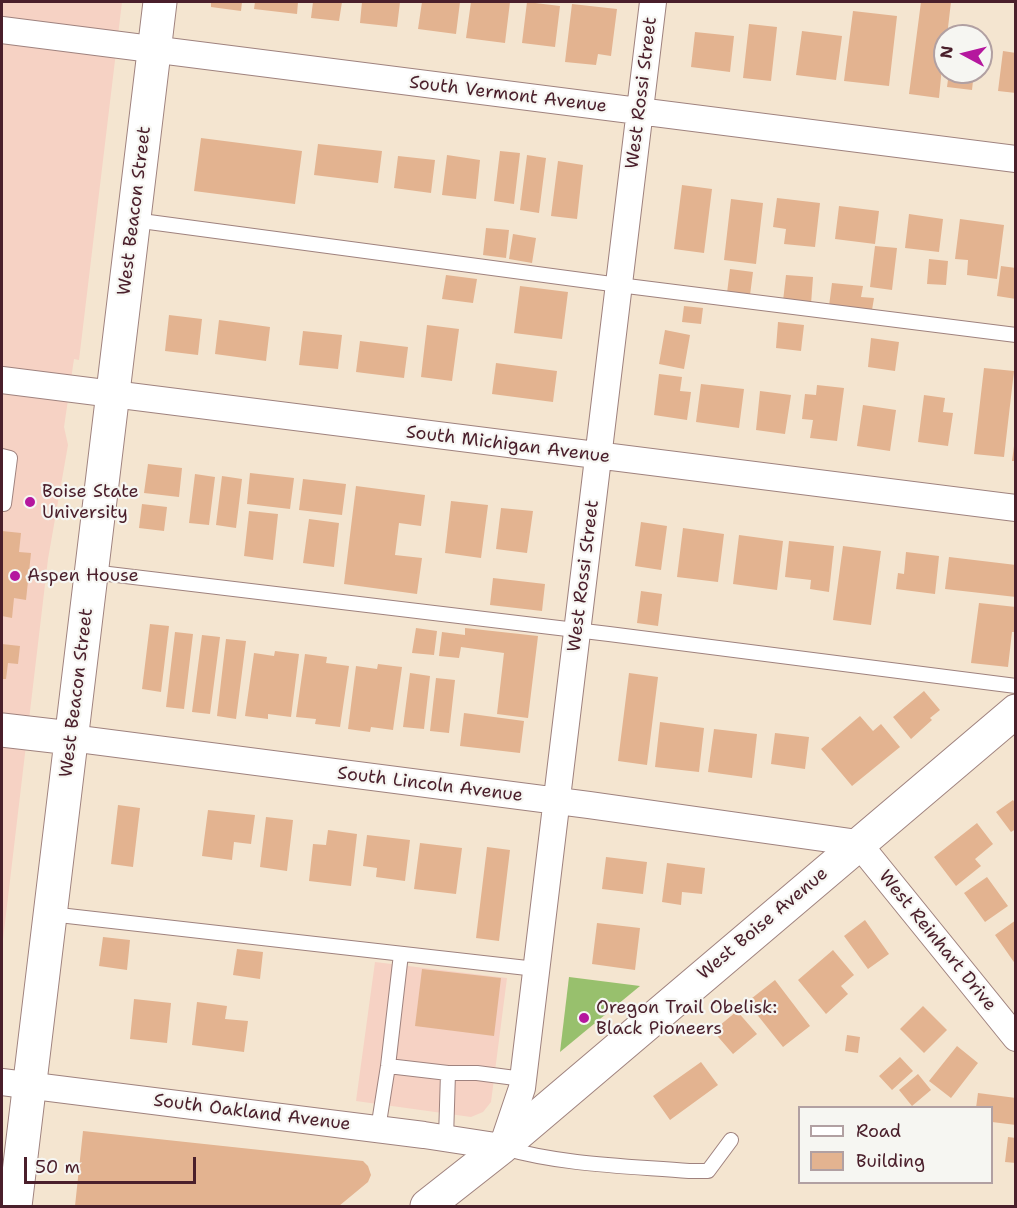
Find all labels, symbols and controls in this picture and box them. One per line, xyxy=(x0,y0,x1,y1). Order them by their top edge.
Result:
street label: West Rossi Street xyxy=(622,16,662,170)
north arrow xyxy=(933,24,993,84)
text: N xyxy=(935,44,958,60)
street label: South Vermont Avenue xyxy=(408,72,608,118)
street label: West Beacon Street xyxy=(114,125,156,297)
street label: South Michigan Avenue xyxy=(405,422,611,468)
place label: Boise State University xyxy=(42,481,139,524)
marker: Boise State University xyxy=(23,495,37,509)
street label: West Rossi Street xyxy=(564,499,604,653)
place label: Aspen House xyxy=(27,565,139,587)
marker: Aspen House xyxy=(8,569,22,583)
street label: West Beacon Street xyxy=(56,607,98,779)
street label: South Lincoln Avenue xyxy=(336,763,524,807)
street label: West Boise Avenue xyxy=(693,863,833,985)
street label: West Reinhart Drive xyxy=(874,866,1000,1016)
place label: Oregon Trail Obelisk: Black Pioneers xyxy=(596,997,777,1040)
marker: Oregon Trail Obelisk: Black Pioneers xyxy=(577,1011,591,1025)
street label: South Oakland Avenue xyxy=(152,1090,352,1136)
legend xyxy=(798,1106,993,1184)
text: Road xyxy=(856,1119,901,1143)
scale bar xyxy=(27,1145,200,1183)
text: Building xyxy=(856,1149,925,1173)
text: 50 m xyxy=(35,1155,80,1179)

